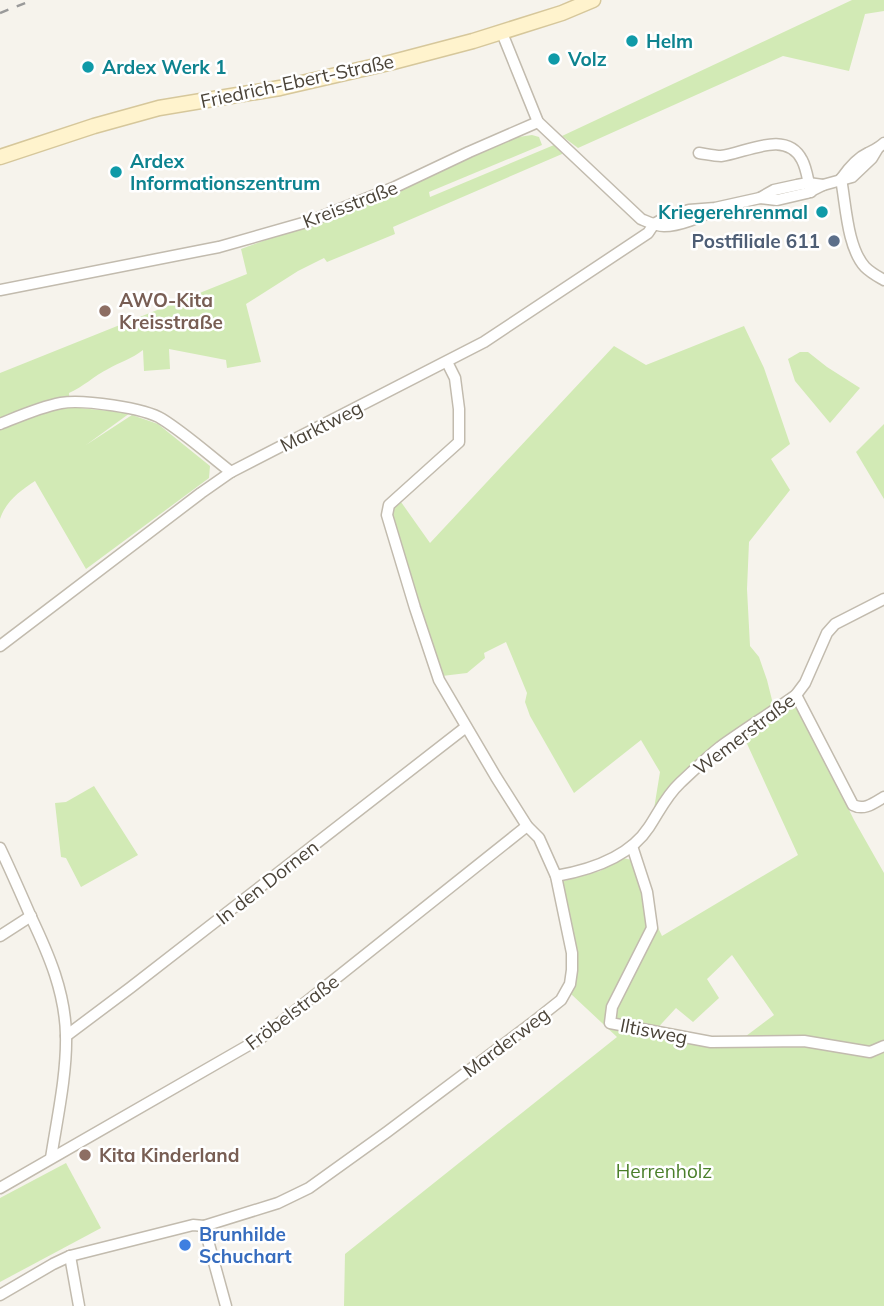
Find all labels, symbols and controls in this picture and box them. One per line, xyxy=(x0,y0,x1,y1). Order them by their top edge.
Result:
place label: Helm xyxy=(646,29,693,53)
marker: Helm xyxy=(624,33,640,49)
place label: Volz xyxy=(567,47,607,71)
street label: Friedrich-Ebert-Straße xyxy=(198,49,396,113)
marker: Volz xyxy=(546,51,562,67)
place label: Ardex Werk 1 xyxy=(102,55,226,79)
marker: Ardex Werk 1 xyxy=(80,59,96,75)
place label: Ardex Informationszentrum xyxy=(130,149,320,195)
marker: Ardex Informationszentrum xyxy=(108,164,124,180)
street label: Kreisstraße xyxy=(299,175,401,233)
place label: Kriegerehrenmal xyxy=(658,200,808,224)
marker: Kriegerehrenmal xyxy=(814,204,830,220)
place label: Postfiliale 611 xyxy=(692,229,820,253)
marker: Postfiliale 611 xyxy=(826,233,842,249)
place label: AWO-Kita Kreisstraße xyxy=(119,288,223,334)
marker: AWO-Kita Kreisstraße xyxy=(97,303,113,319)
street label: Marktweg xyxy=(276,395,366,457)
street label: Wemerstraße xyxy=(689,688,799,780)
street label: In den Dornen xyxy=(211,835,323,929)
street label: Fröbelstraße xyxy=(240,969,344,1055)
street label: Marderweg xyxy=(458,1002,554,1082)
street label: Iltisweg xyxy=(618,1013,690,1049)
place label: Kita Kinderland xyxy=(99,1143,240,1167)
marker: Kita Kinderland xyxy=(77,1147,93,1163)
park label: Herrenholz xyxy=(616,1159,712,1183)
place label: Brunhilde Schuchart xyxy=(199,1222,292,1268)
marker: Brunhilde Schuchart xyxy=(177,1237,193,1253)

